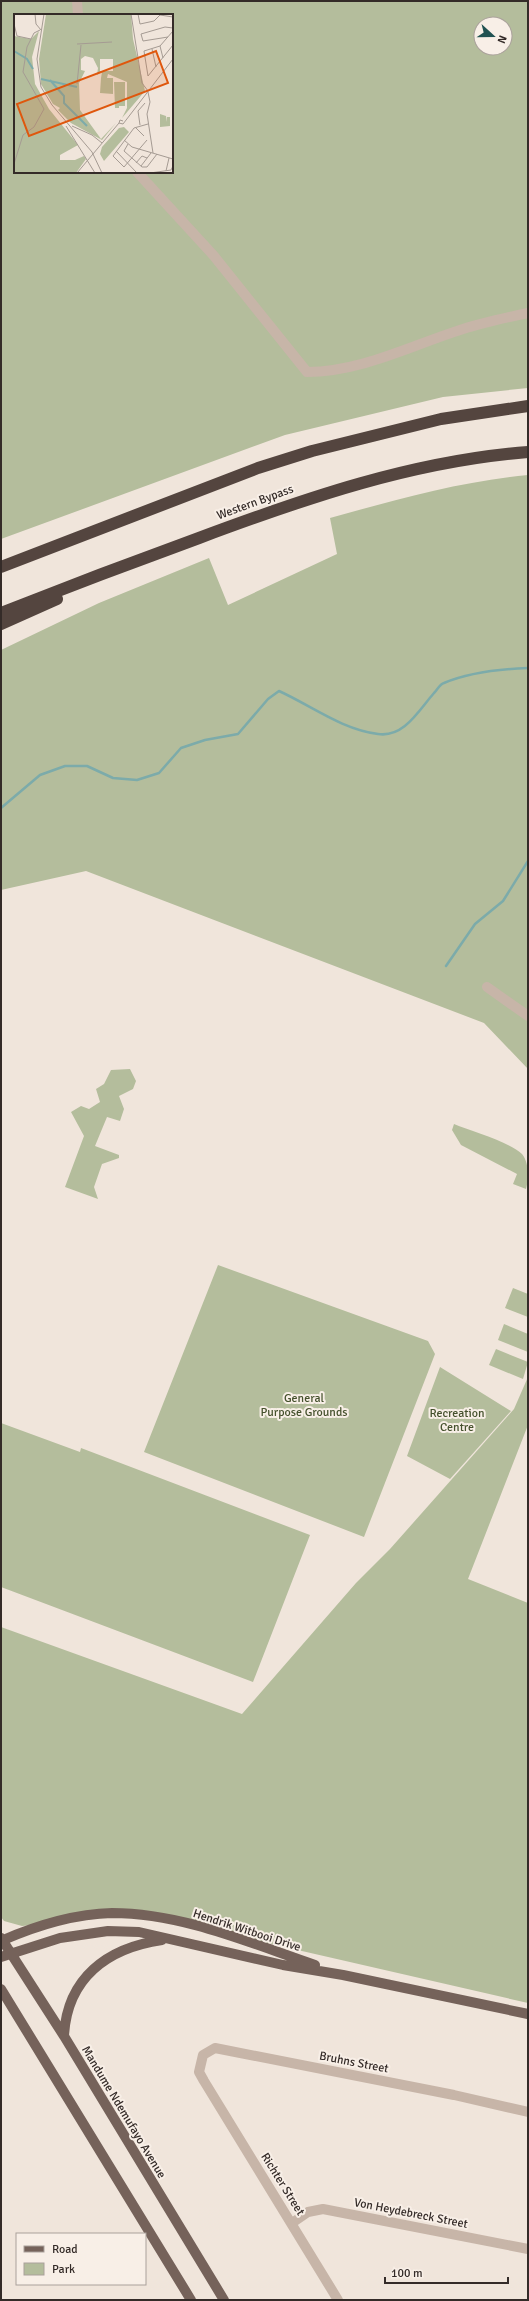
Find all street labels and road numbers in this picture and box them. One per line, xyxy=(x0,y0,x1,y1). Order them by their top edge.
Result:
street label: Western Bypass xyxy=(215,482,295,523)
street label: Hendrik Witbooi Drive xyxy=(191,1906,303,1955)
street label: Mandume Ndemufayo Avenue xyxy=(78,2043,169,2181)
street label: Bruhns Street xyxy=(318,2048,390,2077)
street label: Richter Street xyxy=(257,2150,308,2218)
street label: Von Heydebreck Street xyxy=(353,2195,469,2232)

